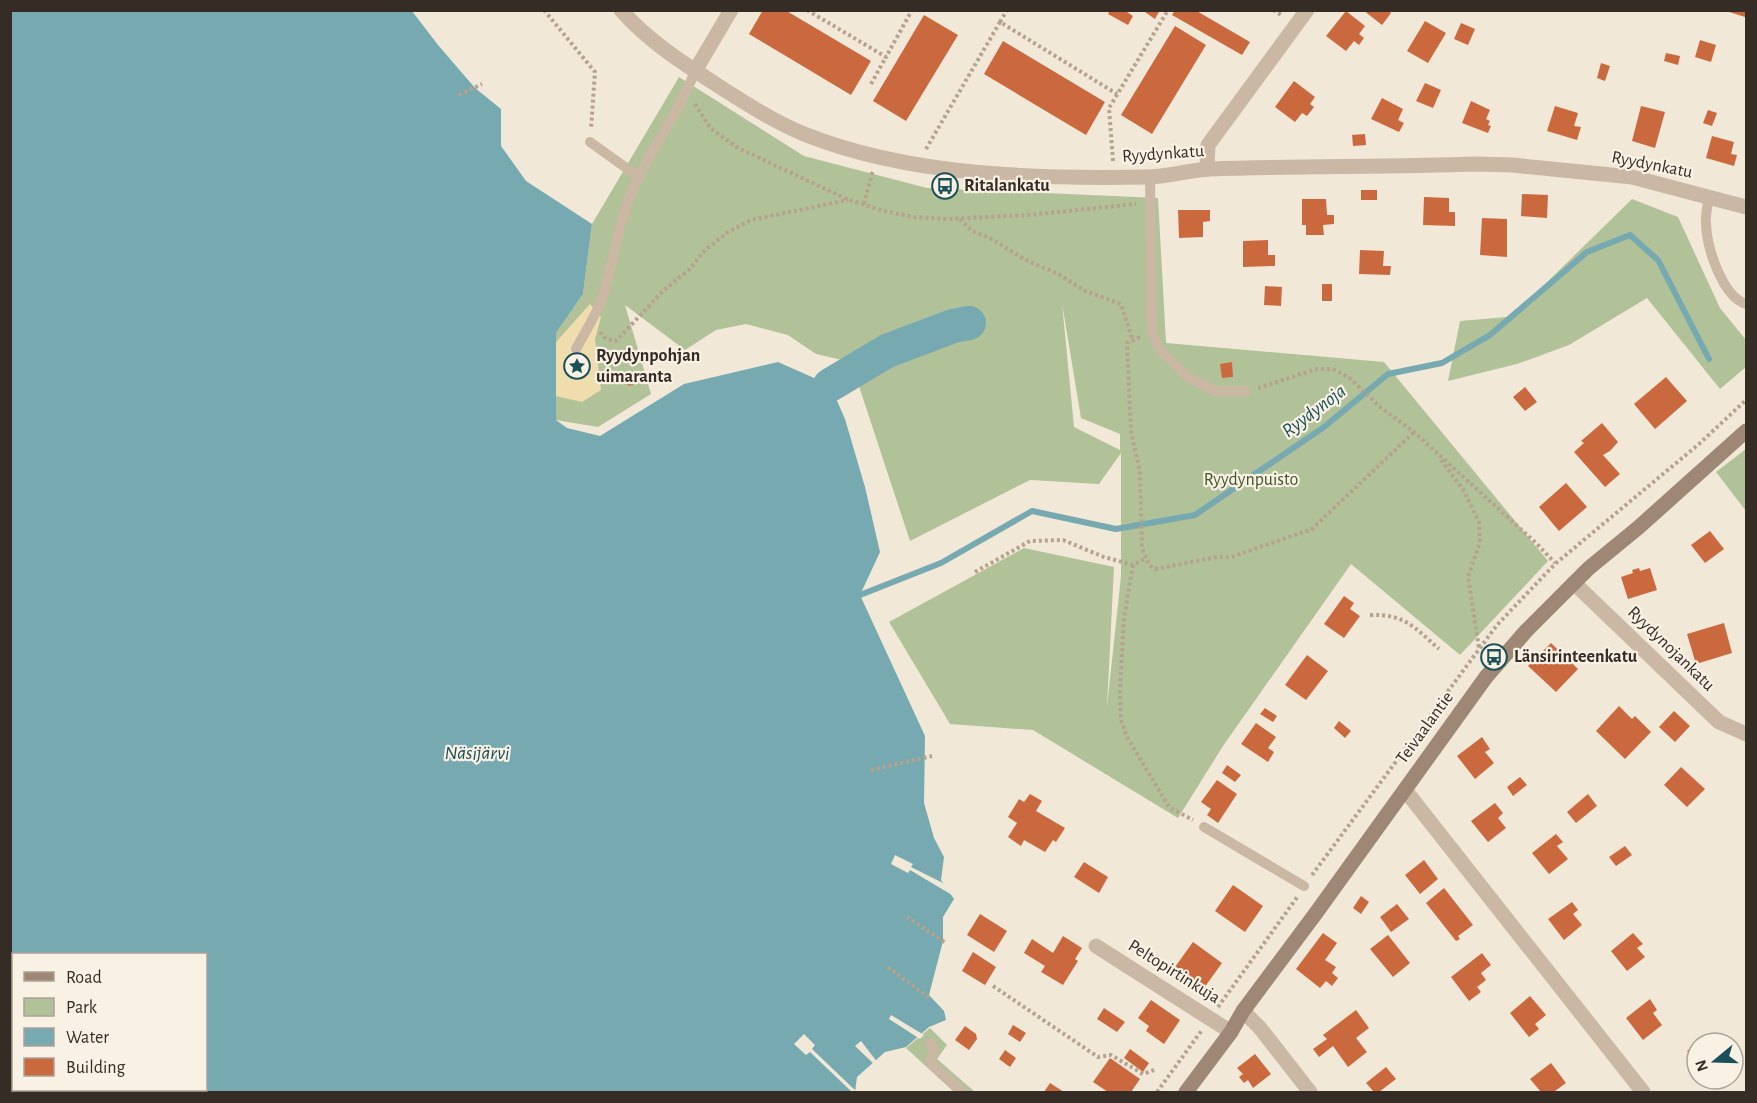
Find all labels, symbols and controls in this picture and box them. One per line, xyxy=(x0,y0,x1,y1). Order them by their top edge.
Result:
street label: Ryydynkatu xyxy=(1121,142,1205,166)
street label: Ryydynkatu xyxy=(1610,148,1694,182)
bus stop icon: Ritalankatu xyxy=(930,171,960,201)
place label: Ritalankatu xyxy=(964,177,1050,195)
place label: Ryydynpohjan uimaranta xyxy=(596,347,700,386)
place icon: Ryydynpohjan uimaranta xyxy=(562,351,592,381)
water label: Ryydynoja xyxy=(1278,381,1350,441)
park label: Ryydynpuisto xyxy=(1204,471,1299,489)
street label: Ryydynojankatu xyxy=(1624,603,1718,695)
bus stop icon: Länsirinteenkatu xyxy=(1479,642,1509,672)
place label: Länsirinteenkatu xyxy=(1514,648,1638,666)
street label: Teivaalantie xyxy=(1393,689,1457,767)
water label: Näsijärvi xyxy=(445,743,509,763)
street label: Peltopirtinkuja xyxy=(1125,937,1223,1007)
legend xyxy=(12,953,207,1091)
text: Road xyxy=(66,969,102,987)
text: Park xyxy=(66,999,98,1017)
text: Water xyxy=(66,1029,109,1047)
north arrow xyxy=(1685,1031,1745,1091)
text: N xyxy=(1692,1058,1711,1073)
text: Building xyxy=(66,1059,126,1077)

